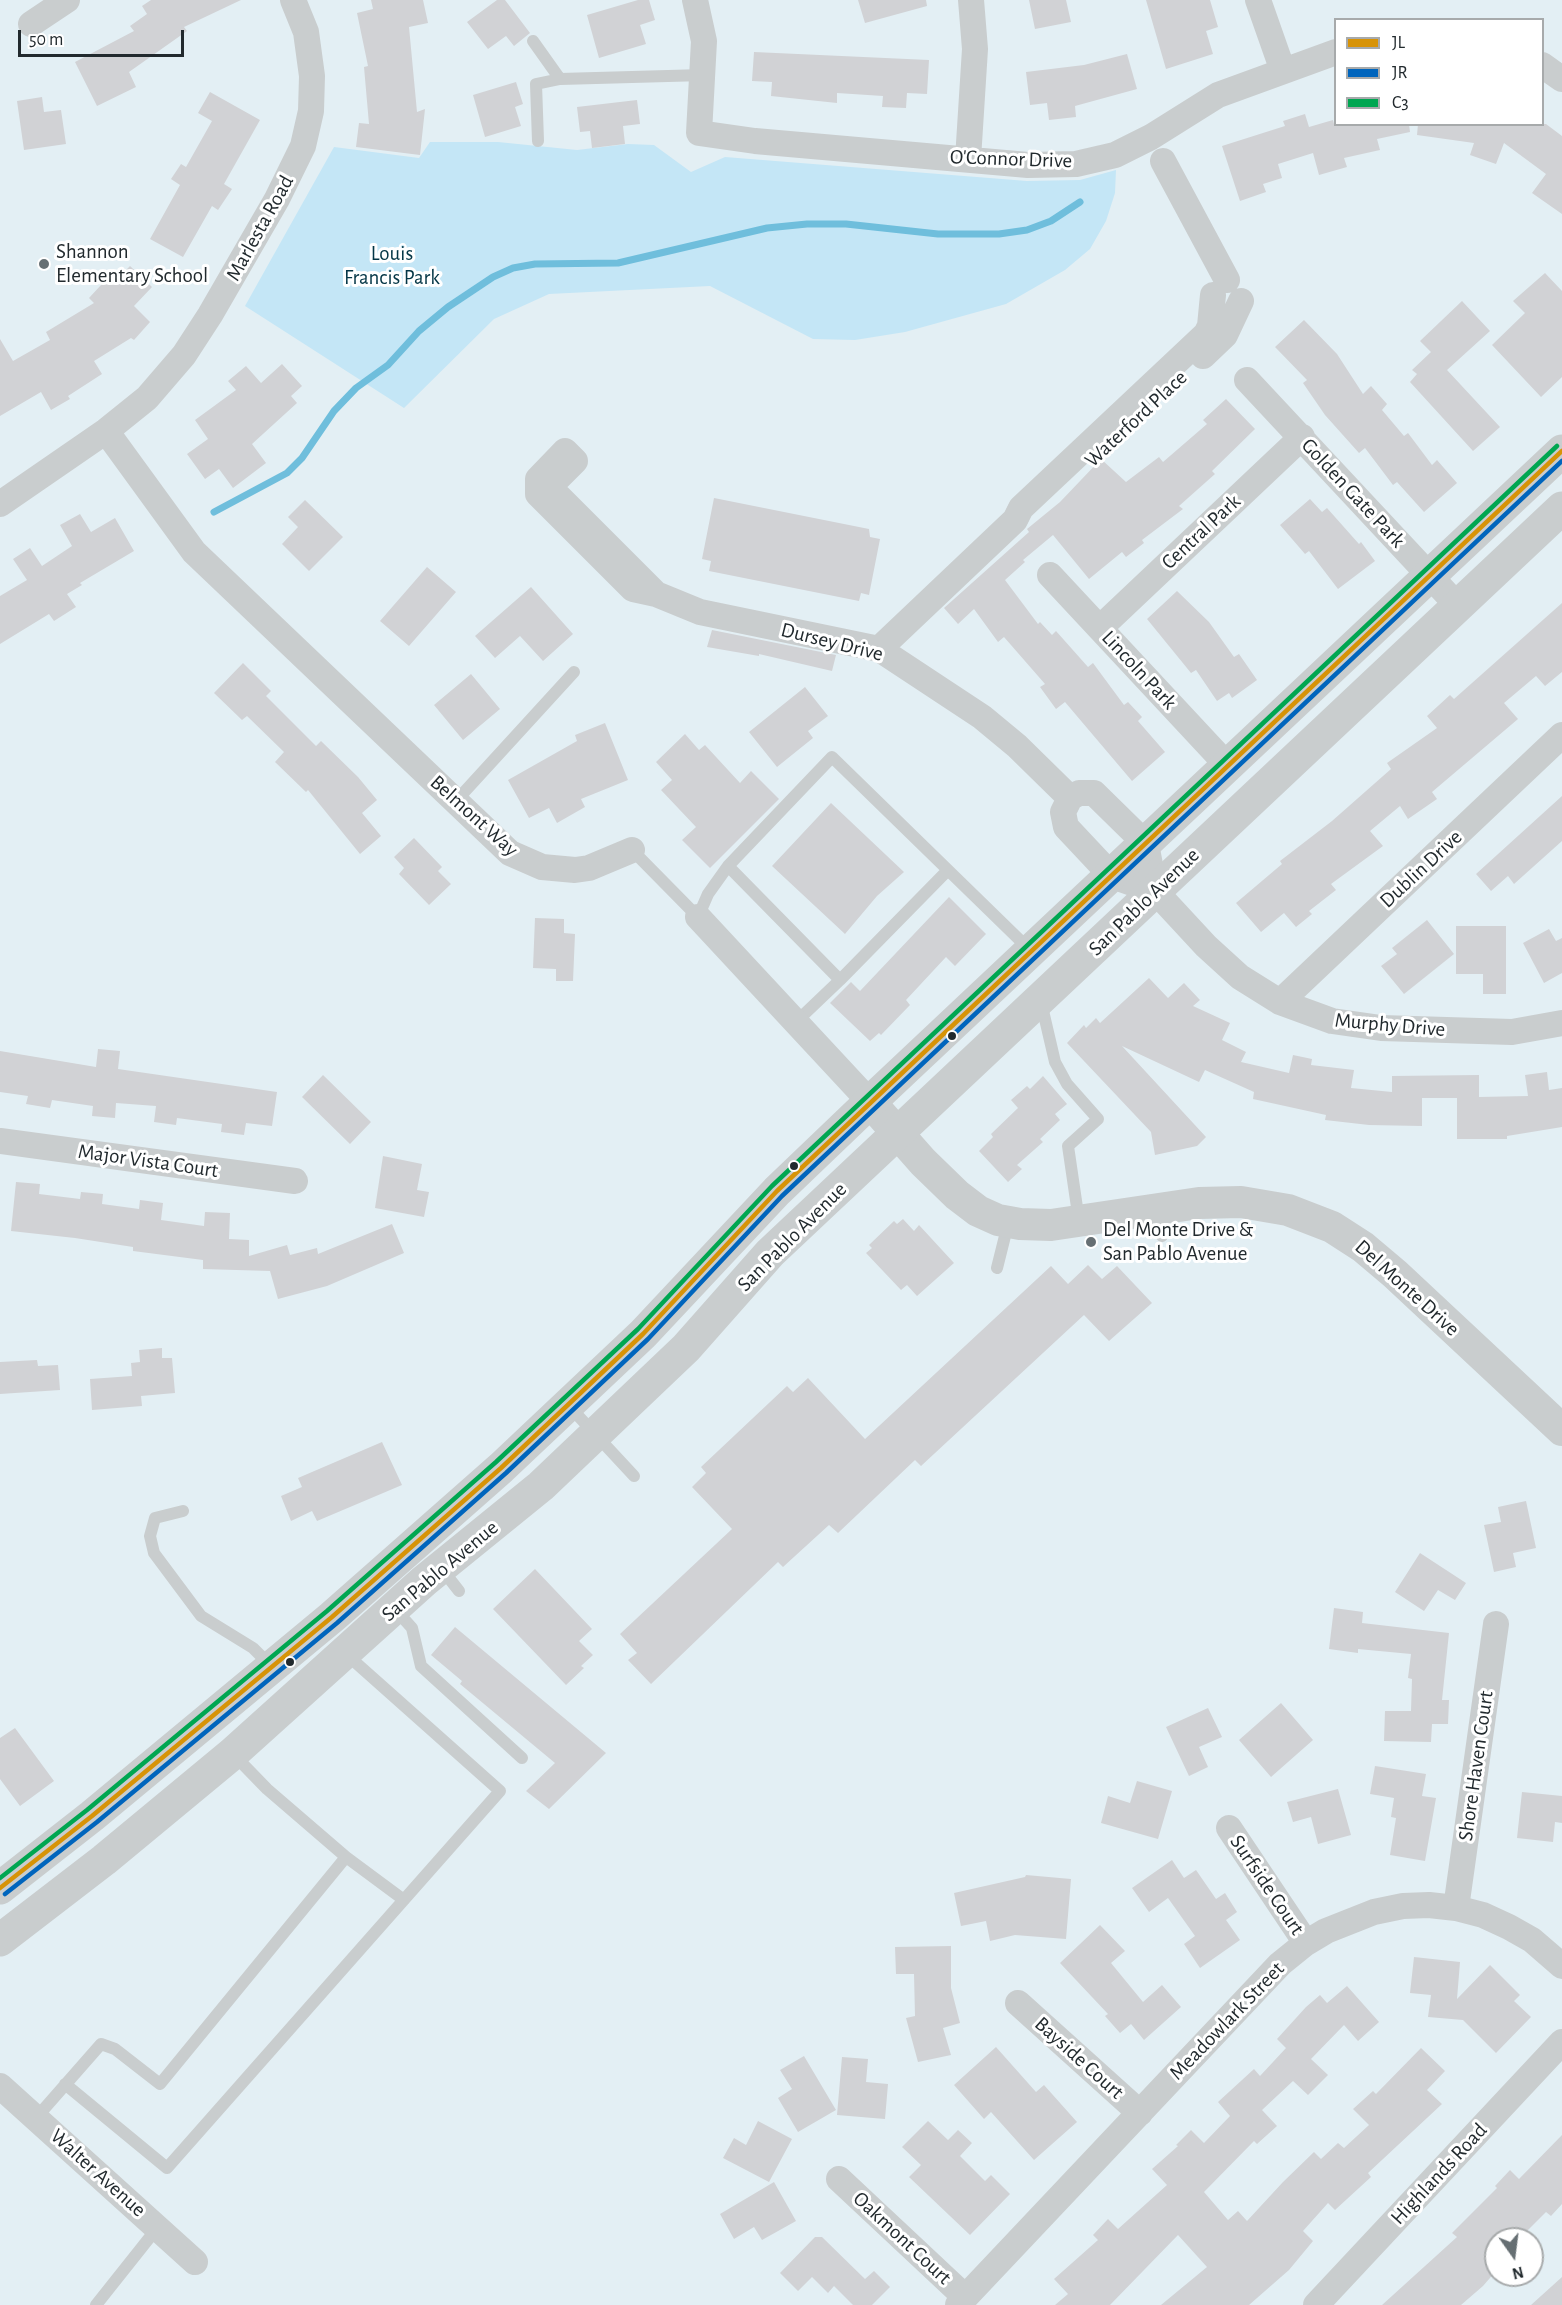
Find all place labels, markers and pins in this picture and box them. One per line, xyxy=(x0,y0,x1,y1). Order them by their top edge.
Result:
place label: Shannon Elementary School xyxy=(56,239,208,289)
marker: Shannon Elementary School xyxy=(37,257,51,271)
unlabelled marker xyxy=(946,1030,958,1042)
unlabelled marker xyxy=(788,1160,800,1172)
place label: Del Monte Drive & San Pablo Avenue xyxy=(1103,1217,1253,1267)
marker: Del Monte Drive & San Pablo Avenue xyxy=(1084,1235,1098,1249)
unlabelled marker xyxy=(284,1656,296,1668)

